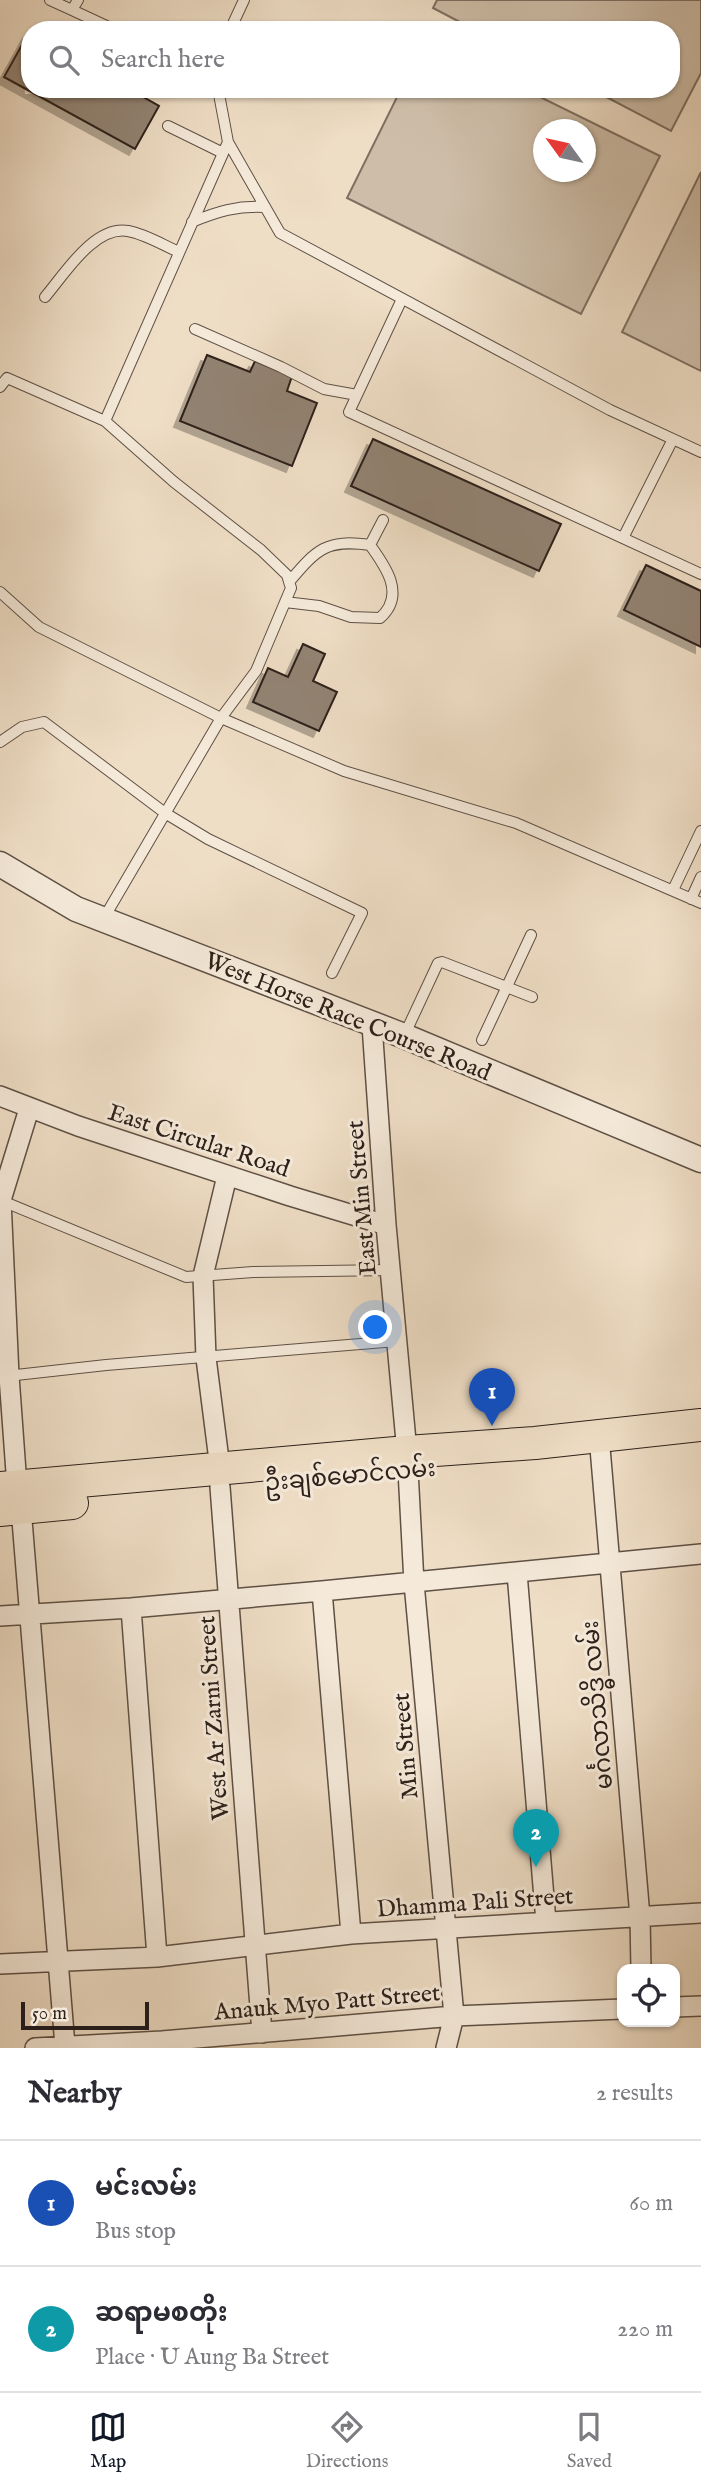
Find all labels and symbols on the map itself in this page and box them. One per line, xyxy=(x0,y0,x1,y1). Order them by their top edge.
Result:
north arrow xyxy=(533,119,596,182)
street label: West Horse Race Course Road xyxy=(200,946,496,1089)
street label: East Circular Road xyxy=(104,1097,293,1185)
street label: East Min Street xyxy=(340,1119,385,1277)
your location xyxy=(358,1310,392,1344)
pin: 1 xyxy=(469,1368,515,1426)
street label: ဦးချစ်မောင်လမ်း xyxy=(263,1452,437,1501)
street label: West Ar Zarni Street xyxy=(192,1615,237,1821)
street label: မင်္ဂလာသိဒ္ဓိ လမ်း xyxy=(574,1619,624,1791)
street label: Min Street xyxy=(386,1691,427,1800)
pin: 2 xyxy=(513,1809,559,1867)
street label: Dhamma Pali Street xyxy=(376,1881,574,1926)
street label: Anauk Myo Patt Street xyxy=(212,1978,441,2029)
scale bar xyxy=(21,1999,149,2031)

